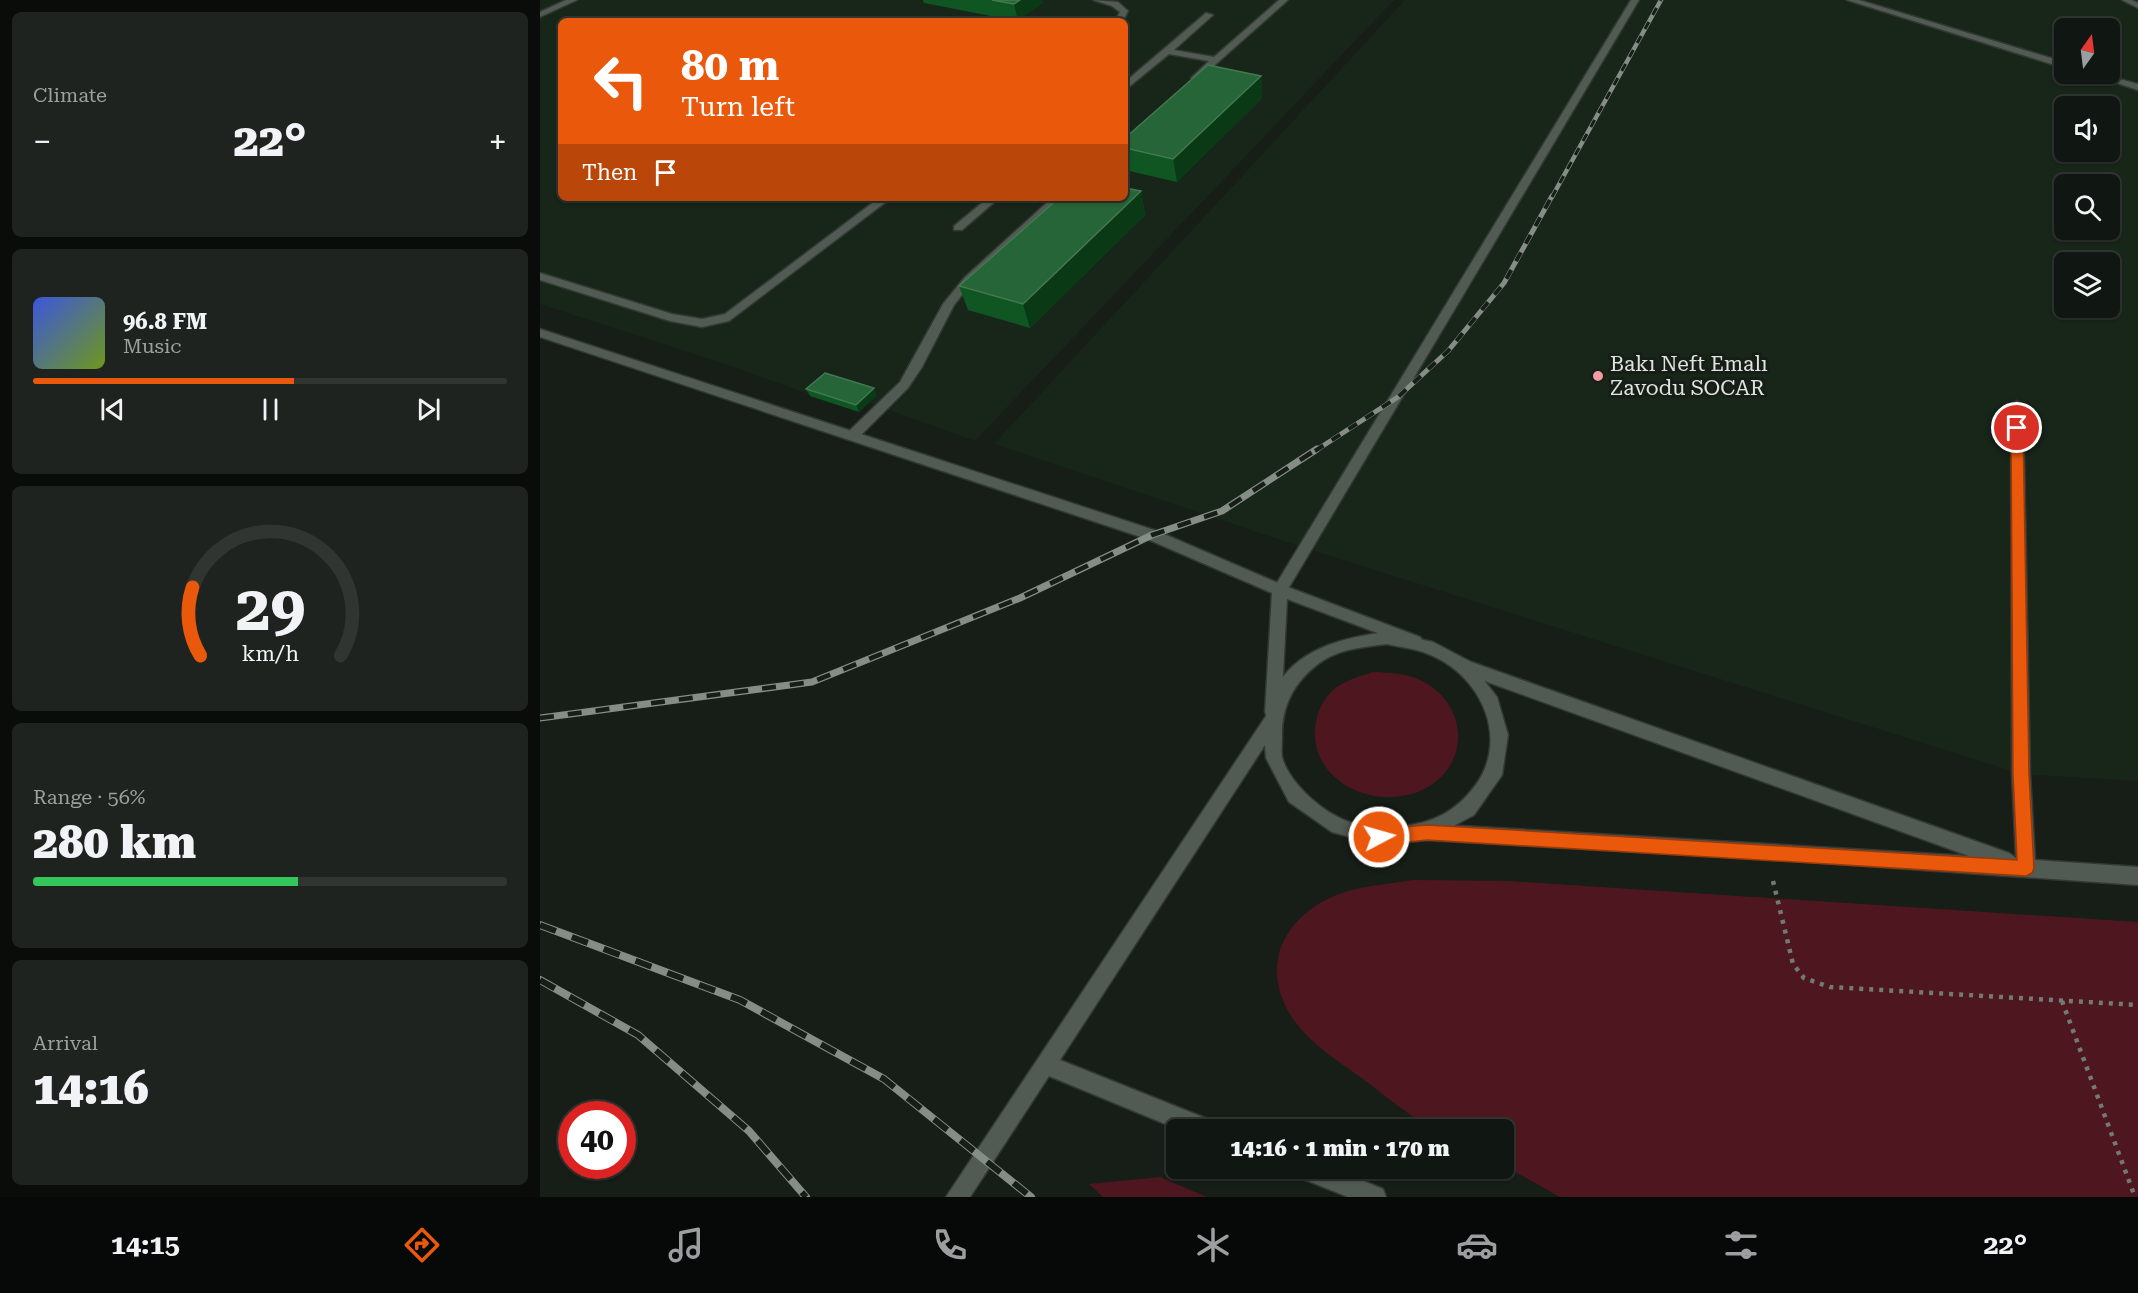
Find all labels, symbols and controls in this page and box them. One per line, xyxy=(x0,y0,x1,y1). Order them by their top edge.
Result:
north arrow xyxy=(2054,18,2120,84)
map controls xyxy=(2054,18,2120,318)
text: 80 m xyxy=(681,41,779,90)
icon: left xyxy=(582,42,660,120)
text: Climate xyxy=(33,83,107,107)
text: Turn left xyxy=(681,91,795,123)
button: sound xyxy=(2054,96,2120,162)
text: 22° xyxy=(234,114,307,167)
text: − xyxy=(33,122,51,161)
text: + xyxy=(489,122,507,161)
icon: arrive xyxy=(649,156,682,189)
text: Then xyxy=(582,160,637,185)
button: search xyxy=(2054,174,2120,240)
button: layers xyxy=(2054,252,2120,318)
text: 96.8 FM xyxy=(123,309,207,334)
text: Music xyxy=(123,334,182,358)
place label: Bakı Neft Emalı Zavodu SOCAR xyxy=(1610,352,1768,400)
marker: Bakı Neft Emalı Zavodu SOCAR xyxy=(1591,369,1605,383)
icon: previous xyxy=(96,393,129,426)
icon: pause xyxy=(254,393,287,426)
icon: next xyxy=(412,393,445,426)
pin xyxy=(1991,402,2042,453)
icon: arrive xyxy=(2000,411,2033,444)
text: 29 xyxy=(235,572,305,645)
text: km/h xyxy=(241,641,299,666)
text: Range · 56% xyxy=(33,785,145,809)
position arrow xyxy=(1347,805,1411,869)
text: 280 km xyxy=(33,816,196,869)
text: Arrival xyxy=(33,1031,98,1055)
text: 14:16 xyxy=(33,1062,149,1115)
speed limit sign: 40 xyxy=(558,1101,636,1179)
text: 14:16 · 1 min · 170 m xyxy=(1230,1136,1450,1161)
icon: directions xyxy=(401,1224,443,1266)
icon: music xyxy=(665,1224,707,1266)
icon: phone xyxy=(929,1224,971,1266)
icon: climate xyxy=(1192,1224,1234,1266)
icon: car xyxy=(1456,1224,1498,1266)
icon: filters xyxy=(1720,1224,1762,1266)
text: 14:15 xyxy=(111,1229,180,1261)
text: 22° xyxy=(1983,1229,2027,1261)

